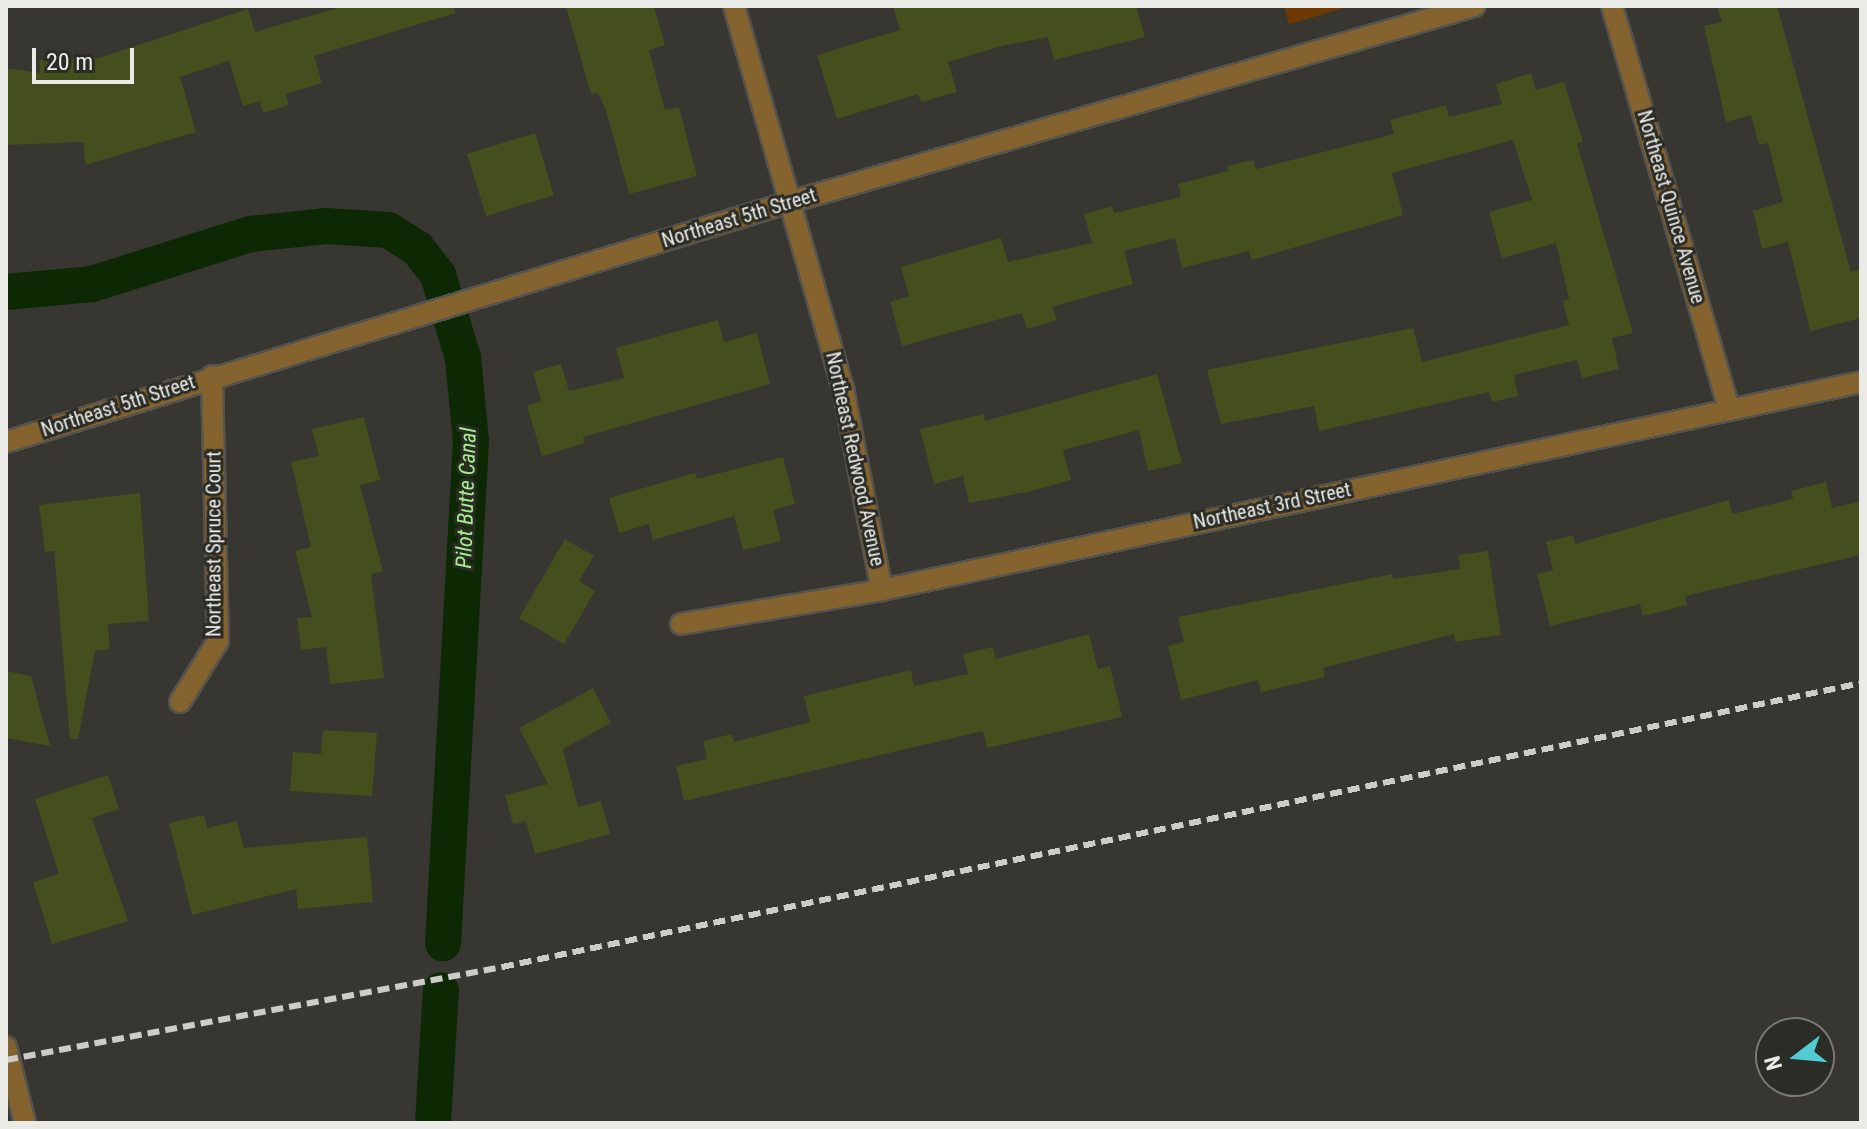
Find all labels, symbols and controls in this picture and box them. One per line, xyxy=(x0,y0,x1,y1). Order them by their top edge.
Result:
scale bar xyxy=(36,32,138,82)
text: 20 m xyxy=(46,48,93,76)
street label: Northeast Quince Avenue xyxy=(1632,108,1710,306)
street label: Northeast 5th Street xyxy=(659,183,819,253)
street label: Northeast Redwood Avenue xyxy=(821,350,889,568)
street label: Northeast 5th Street xyxy=(38,370,198,442)
water label: Pilot Butte Canal xyxy=(450,427,482,569)
street label: Northeast Spruce Court xyxy=(202,451,226,637)
street label: Northeast 3rd Street xyxy=(1191,478,1353,534)
north arrow xyxy=(1755,1017,1835,1097)
text: N xyxy=(1759,1053,1787,1073)

